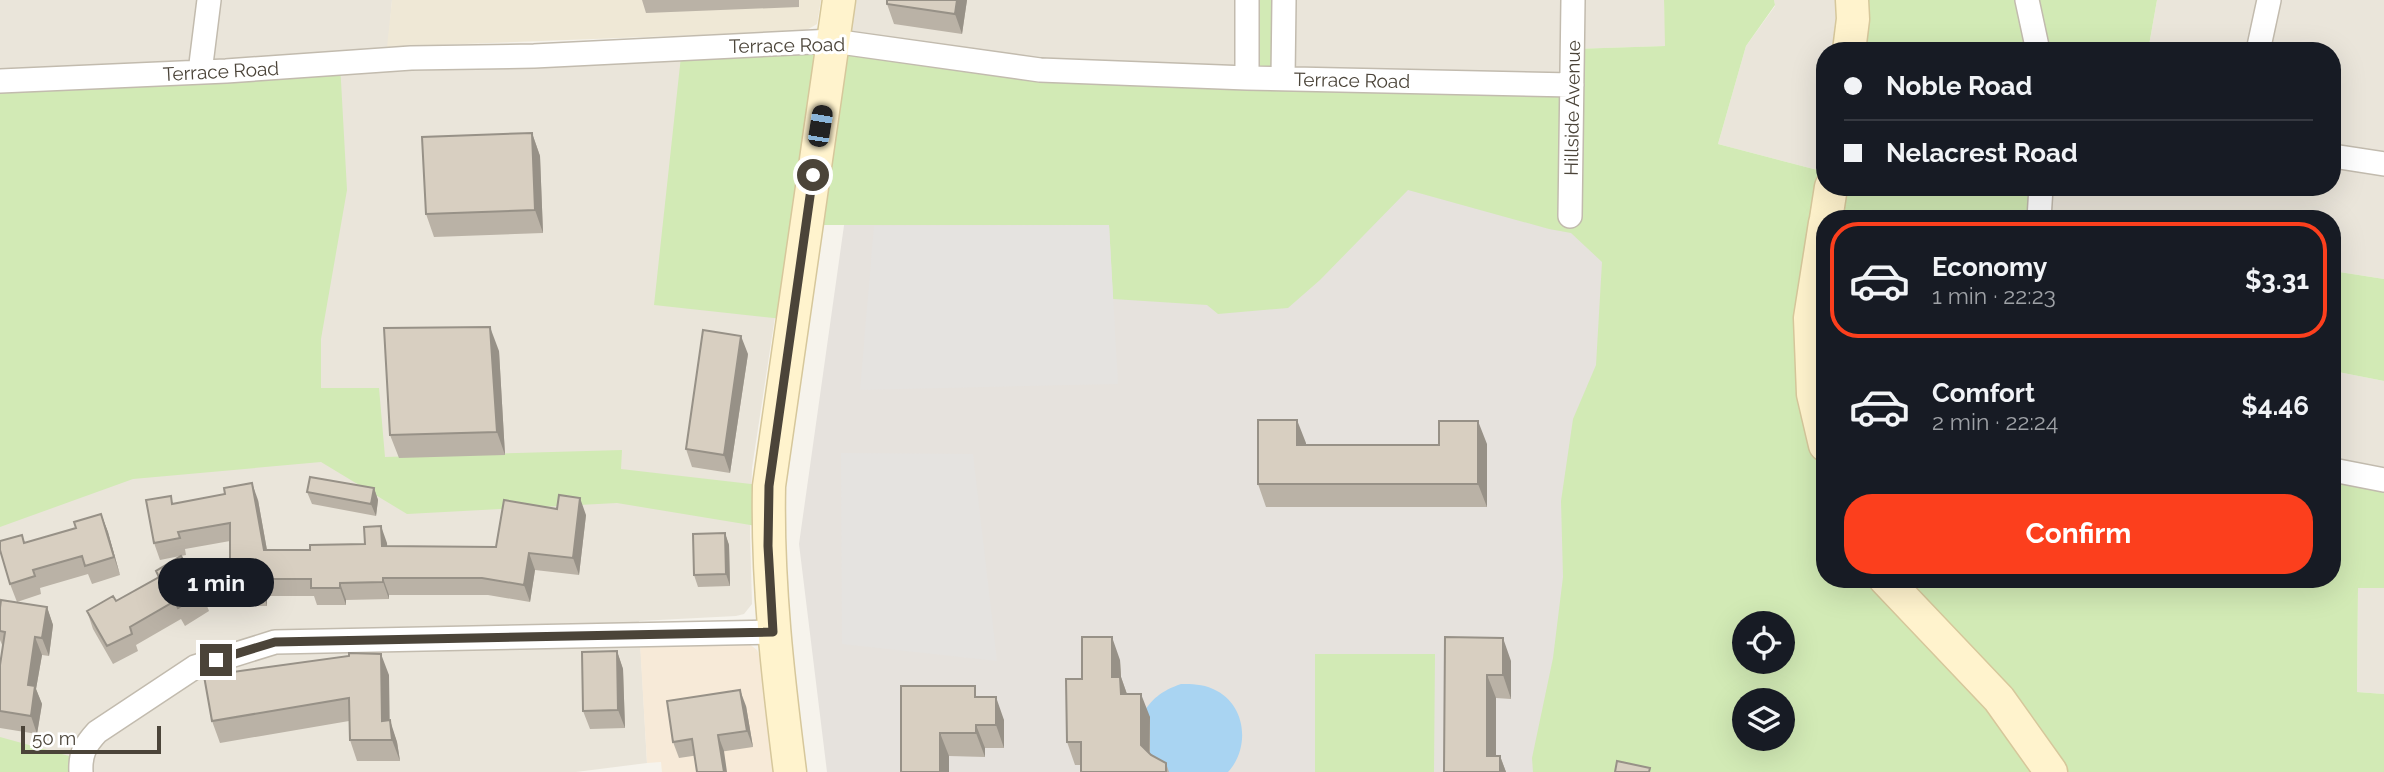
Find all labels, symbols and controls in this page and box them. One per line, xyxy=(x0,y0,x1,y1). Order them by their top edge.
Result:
street label: Terrace Road xyxy=(729,33,845,57)
street label: Hillside Avenue xyxy=(1560,40,1584,176)
street label: Terrace Road xyxy=(162,57,280,85)
street label: Terrace Road xyxy=(1294,68,1410,92)
text: Noble Road xyxy=(1886,71,2032,101)
car xyxy=(807,104,834,148)
text: Nelacrest Road xyxy=(1886,138,2078,168)
route start xyxy=(797,159,829,191)
icon: car xyxy=(1848,249,1911,312)
text: Economy xyxy=(1932,252,2047,282)
text: $3.31 xyxy=(2245,265,2309,295)
text: 1 min · 22:23 xyxy=(1932,282,2056,309)
icon: car xyxy=(1848,375,1911,438)
text: Comfort xyxy=(1932,378,2035,408)
text: $4.46 xyxy=(2241,391,2309,421)
text: 2 min · 22:24 xyxy=(1932,408,2058,435)
button: Confirm xyxy=(1844,494,2313,574)
callout: 1 min xyxy=(158,558,274,608)
text: 1 min xyxy=(187,569,245,596)
map controls xyxy=(1732,611,1795,751)
button: locate xyxy=(1732,611,1795,674)
route end xyxy=(200,644,232,676)
button: layers xyxy=(1732,688,1795,751)
scale bar xyxy=(21,723,161,755)
text: 50 m xyxy=(32,727,76,749)

